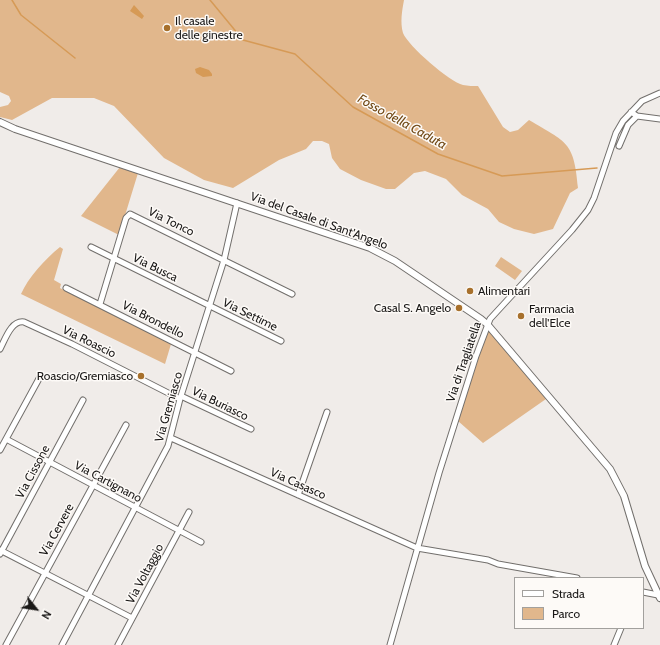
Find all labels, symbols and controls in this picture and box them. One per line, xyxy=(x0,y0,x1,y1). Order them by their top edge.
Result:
place label: Il casale delle ginestre xyxy=(175,14,243,42)
marker: Il casale delle ginestre xyxy=(162,23,172,33)
water label: Fosso della Caduta xyxy=(355,91,449,153)
street label: Via del Casale di Sant'Angelo xyxy=(248,189,390,253)
street label: Via Tonco xyxy=(146,205,196,239)
street label: Via Busca xyxy=(130,251,180,285)
place label: Alimentari xyxy=(478,284,530,298)
marker: Alimentari xyxy=(465,286,475,296)
street label: Via Settime xyxy=(220,296,280,334)
street label: Via Brondello xyxy=(119,298,187,342)
place label: Casal S. Angelo xyxy=(374,301,451,315)
place label: Farmacia dell'Elce xyxy=(529,302,574,330)
marker: Casal S. Angelo xyxy=(454,303,464,313)
marker: Farmacia dell'Elce xyxy=(516,311,526,321)
street label: Via di Tragliatella xyxy=(443,320,485,404)
street label: Via Roascio xyxy=(60,323,118,361)
place label: Roascio/Gremiasco xyxy=(37,369,133,383)
street label: Via Gremiasco xyxy=(152,370,186,444)
marker: Roascio/Gremiasco xyxy=(136,371,146,381)
street label: Via Buriasco xyxy=(189,384,251,424)
street label: Via Cissone xyxy=(13,443,53,501)
street label: Via Cartignano xyxy=(72,458,144,506)
street label: Via Casasco xyxy=(268,465,328,503)
street label: Via Cervere xyxy=(37,501,77,559)
street label: Via Voltaggio xyxy=(123,542,167,606)
legend xyxy=(514,577,644,629)
text: Strada xyxy=(552,586,585,601)
north arrow xyxy=(16,589,56,629)
text: Parco xyxy=(552,606,580,621)
text: N xyxy=(38,608,54,622)

